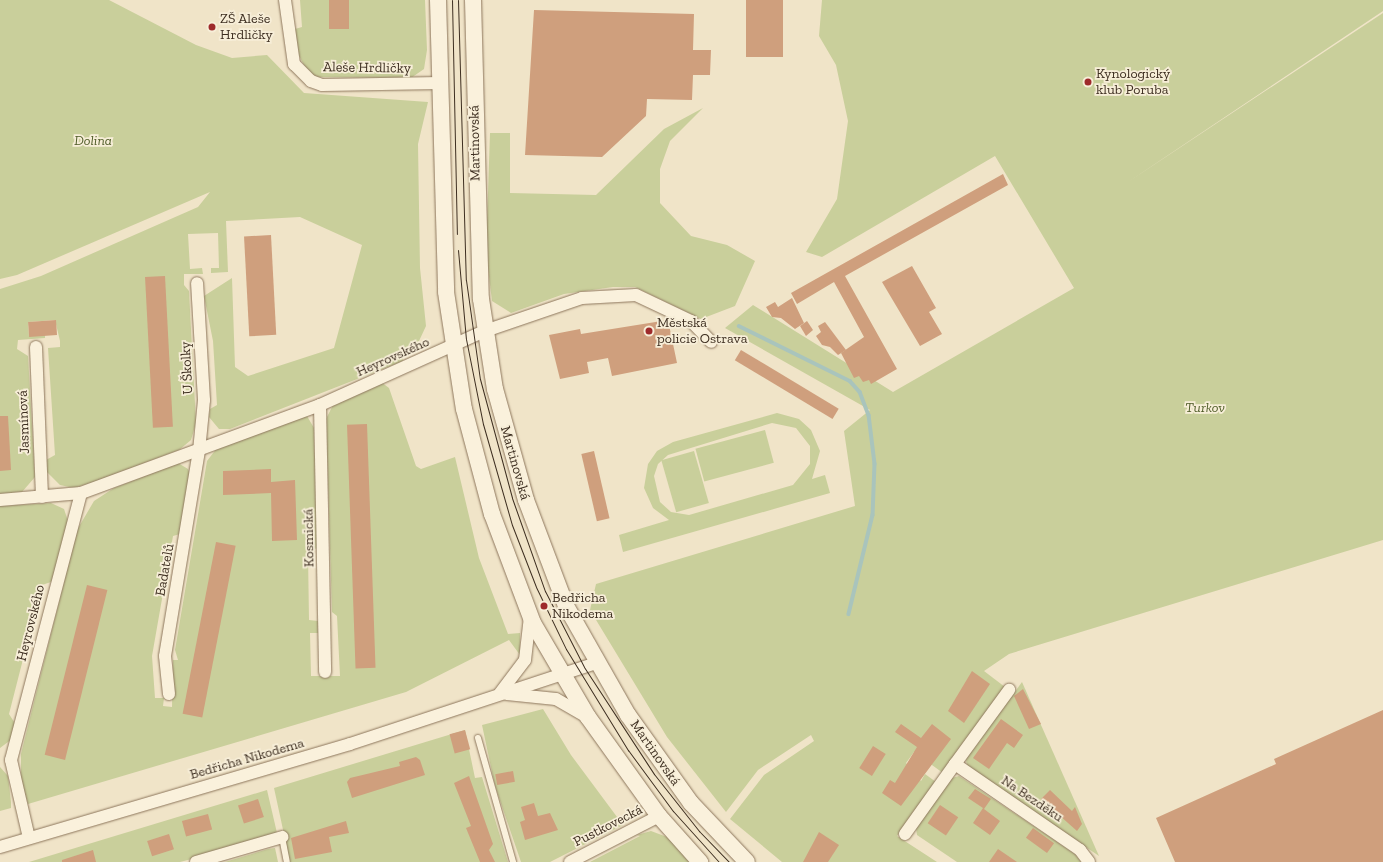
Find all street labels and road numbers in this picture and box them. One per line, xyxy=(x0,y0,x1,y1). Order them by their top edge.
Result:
street label: Aleše Hrdličky xyxy=(323,59,411,77)
street label: Martinovská xyxy=(466,105,484,181)
street label: Heyrovského xyxy=(354,333,432,381)
street label: U Školky xyxy=(177,341,197,395)
street label: Jasmínová xyxy=(14,390,34,454)
street label: Martinovská xyxy=(496,424,534,502)
street label: Kosmická xyxy=(300,509,318,567)
street label: Badatelů xyxy=(152,542,178,598)
street label: Heyrovského xyxy=(13,583,49,663)
street label: Martinovská xyxy=(626,717,684,789)
street label: Bedřicha Nikodema xyxy=(188,735,306,783)
street label: Na Bezděku xyxy=(998,772,1066,826)
street label: Pustkovecká xyxy=(571,801,645,851)

